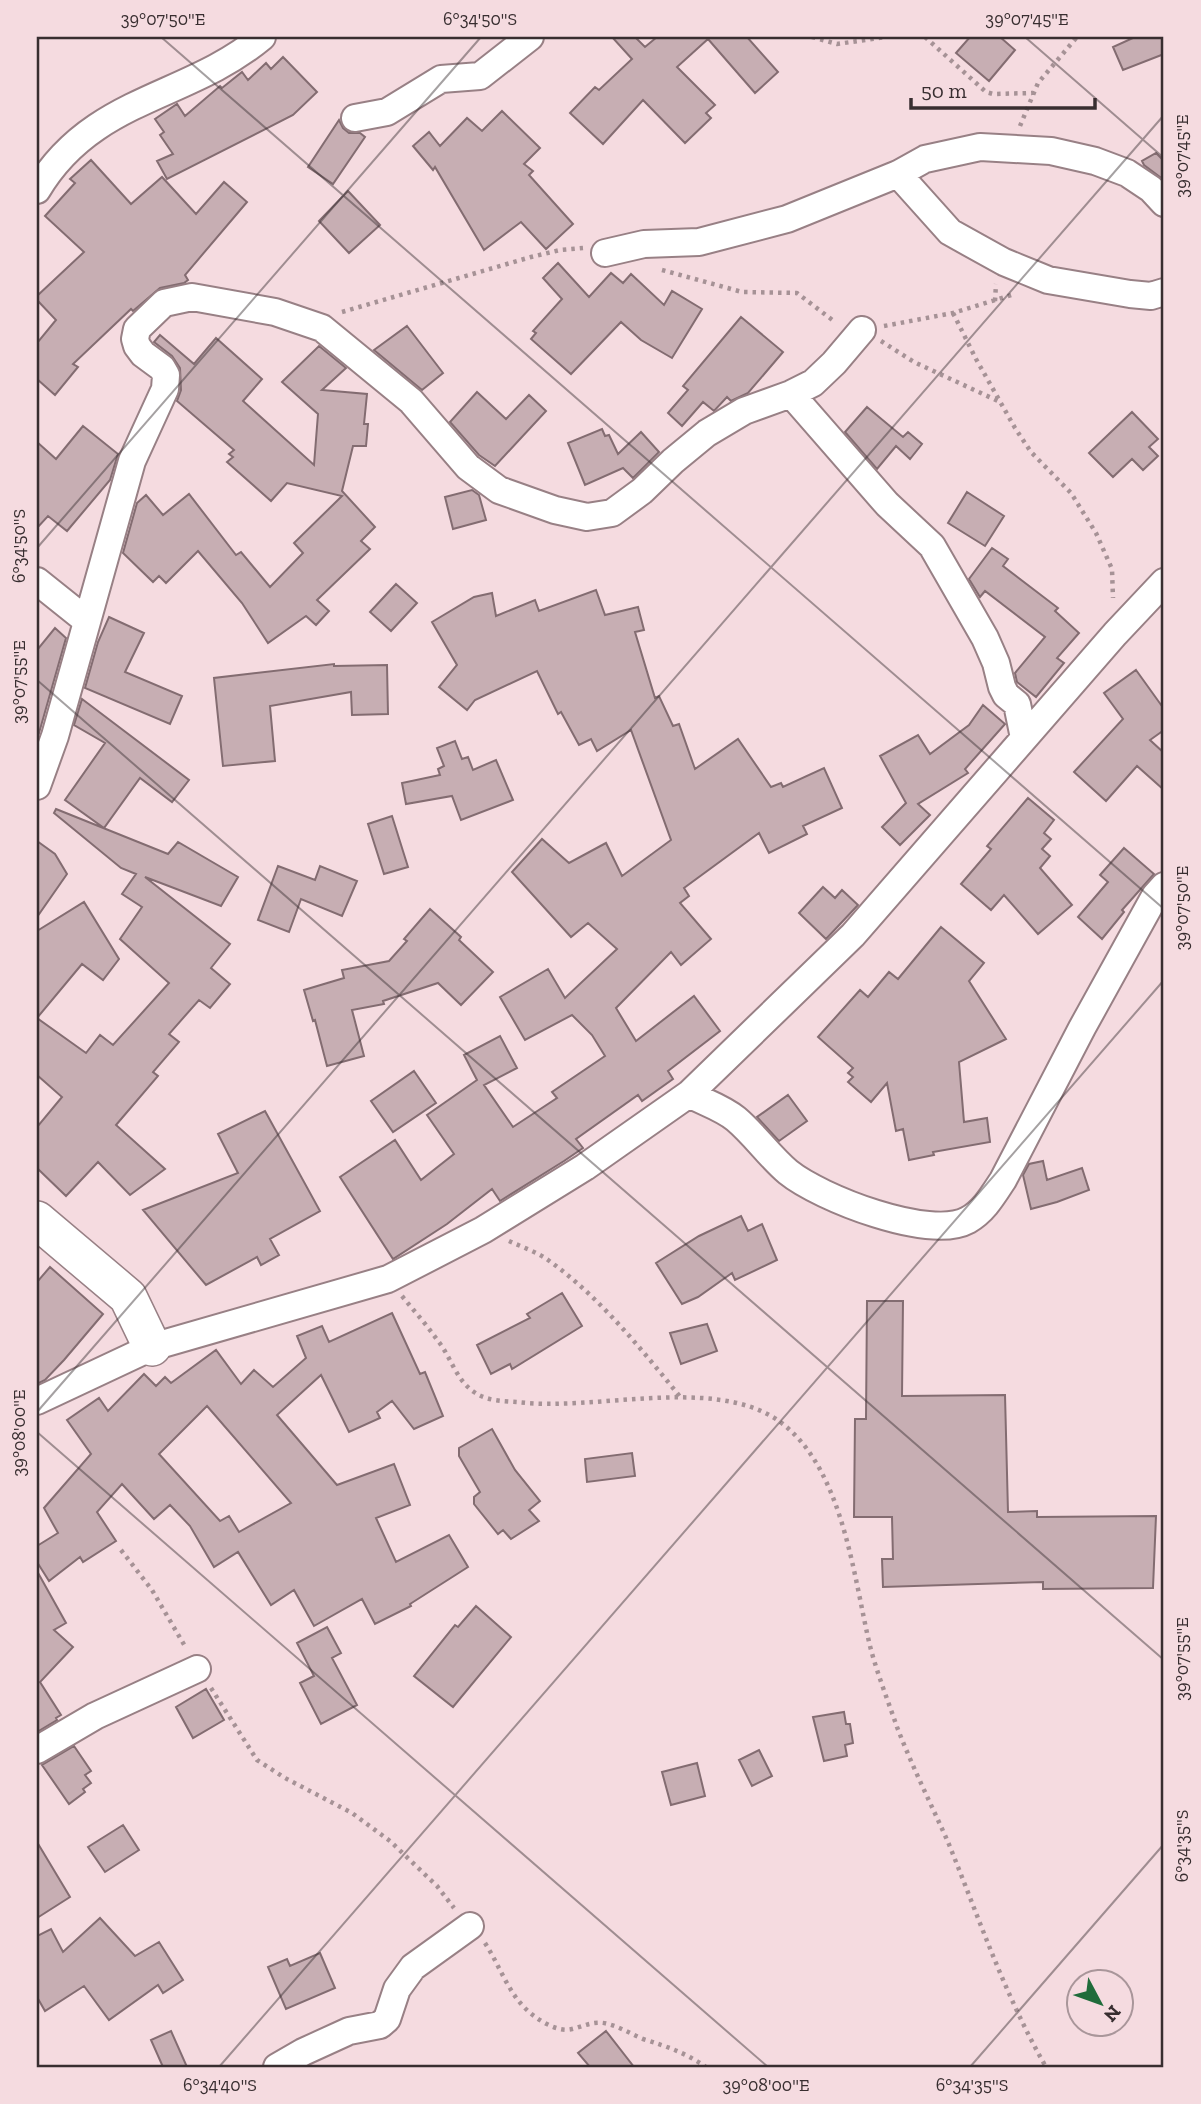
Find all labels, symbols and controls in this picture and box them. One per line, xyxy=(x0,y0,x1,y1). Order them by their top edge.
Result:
text: 39°07'50"E xyxy=(121,8,205,30)
text: 6°34'50"S xyxy=(443,8,517,30)
text: 39°07'45"E xyxy=(985,8,1069,30)
scale bar xyxy=(911,66,1094,110)
text: 50 m xyxy=(921,78,967,103)
text: 39°07'45"E xyxy=(1171,114,1193,198)
text: 6°34'50"S xyxy=(8,509,30,583)
text: 39°07'55"E xyxy=(8,640,30,724)
text: 39°07'50"E xyxy=(1171,866,1193,950)
text: 39°08'00"E xyxy=(8,1390,30,1476)
text: 39°07'55"E xyxy=(1171,1617,1193,1701)
text: 6°34'35"S xyxy=(1171,1810,1193,1882)
north arrow xyxy=(1064,1968,1134,2038)
text: N xyxy=(1099,2001,1126,2027)
text: 6°34'40"S xyxy=(183,2074,257,2096)
text: 39°08'00"E xyxy=(723,2074,809,2096)
text: 6°34'35"S xyxy=(936,2074,1008,2096)

